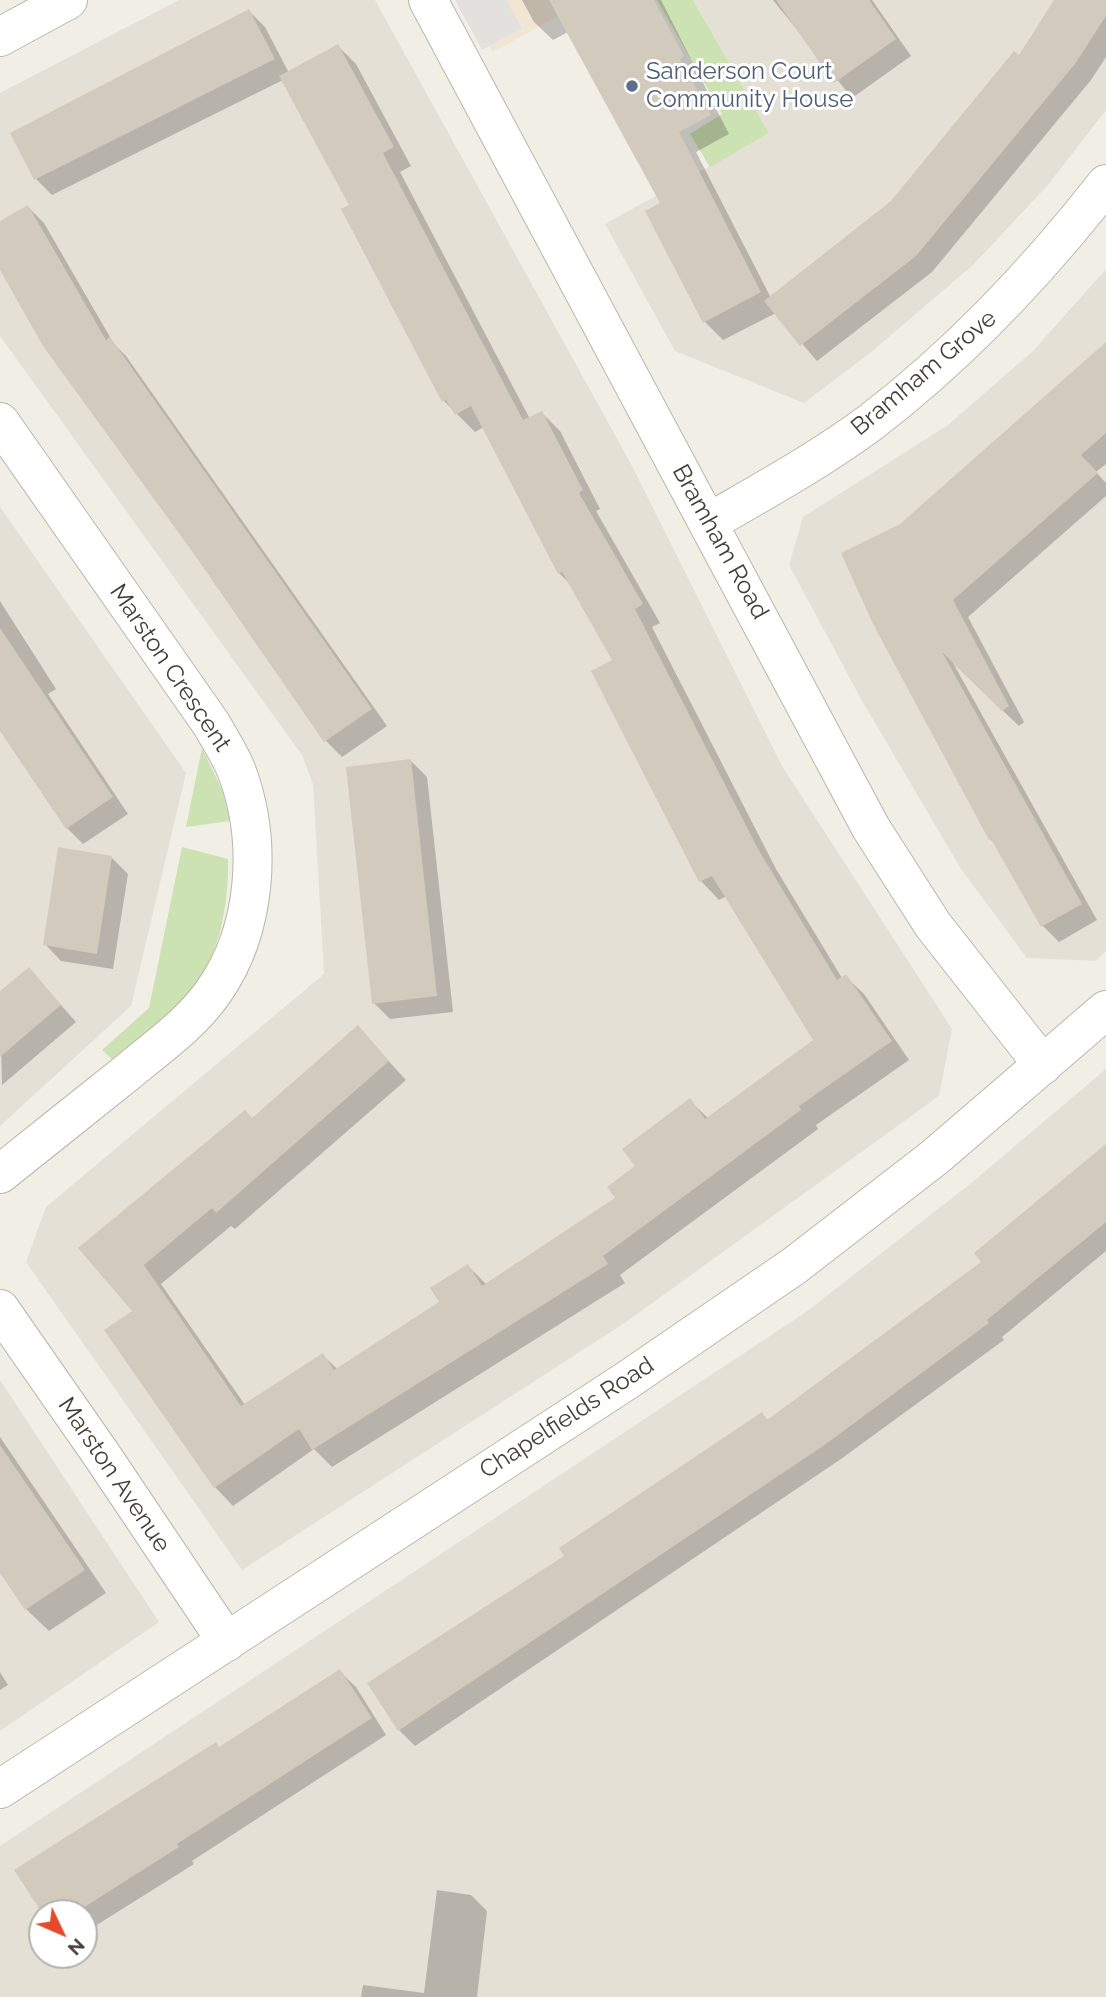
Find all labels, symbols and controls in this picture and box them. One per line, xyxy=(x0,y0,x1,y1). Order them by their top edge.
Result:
place label: Sanderson Court Community House xyxy=(646,58,853,114)
marker: Sanderson Court Community House xyxy=(624,78,640,94)
street label: Bramham Grove xyxy=(846,304,1002,442)
street label: Bramham Road xyxy=(666,460,774,624)
street label: Marston Crescent xyxy=(103,579,237,757)
street label: Chapelfields Road xyxy=(475,1351,659,1485)
street label: Marston Avenue xyxy=(52,1392,176,1558)
north arrow xyxy=(28,1899,98,1969)
text: N xyxy=(64,1934,90,1960)

